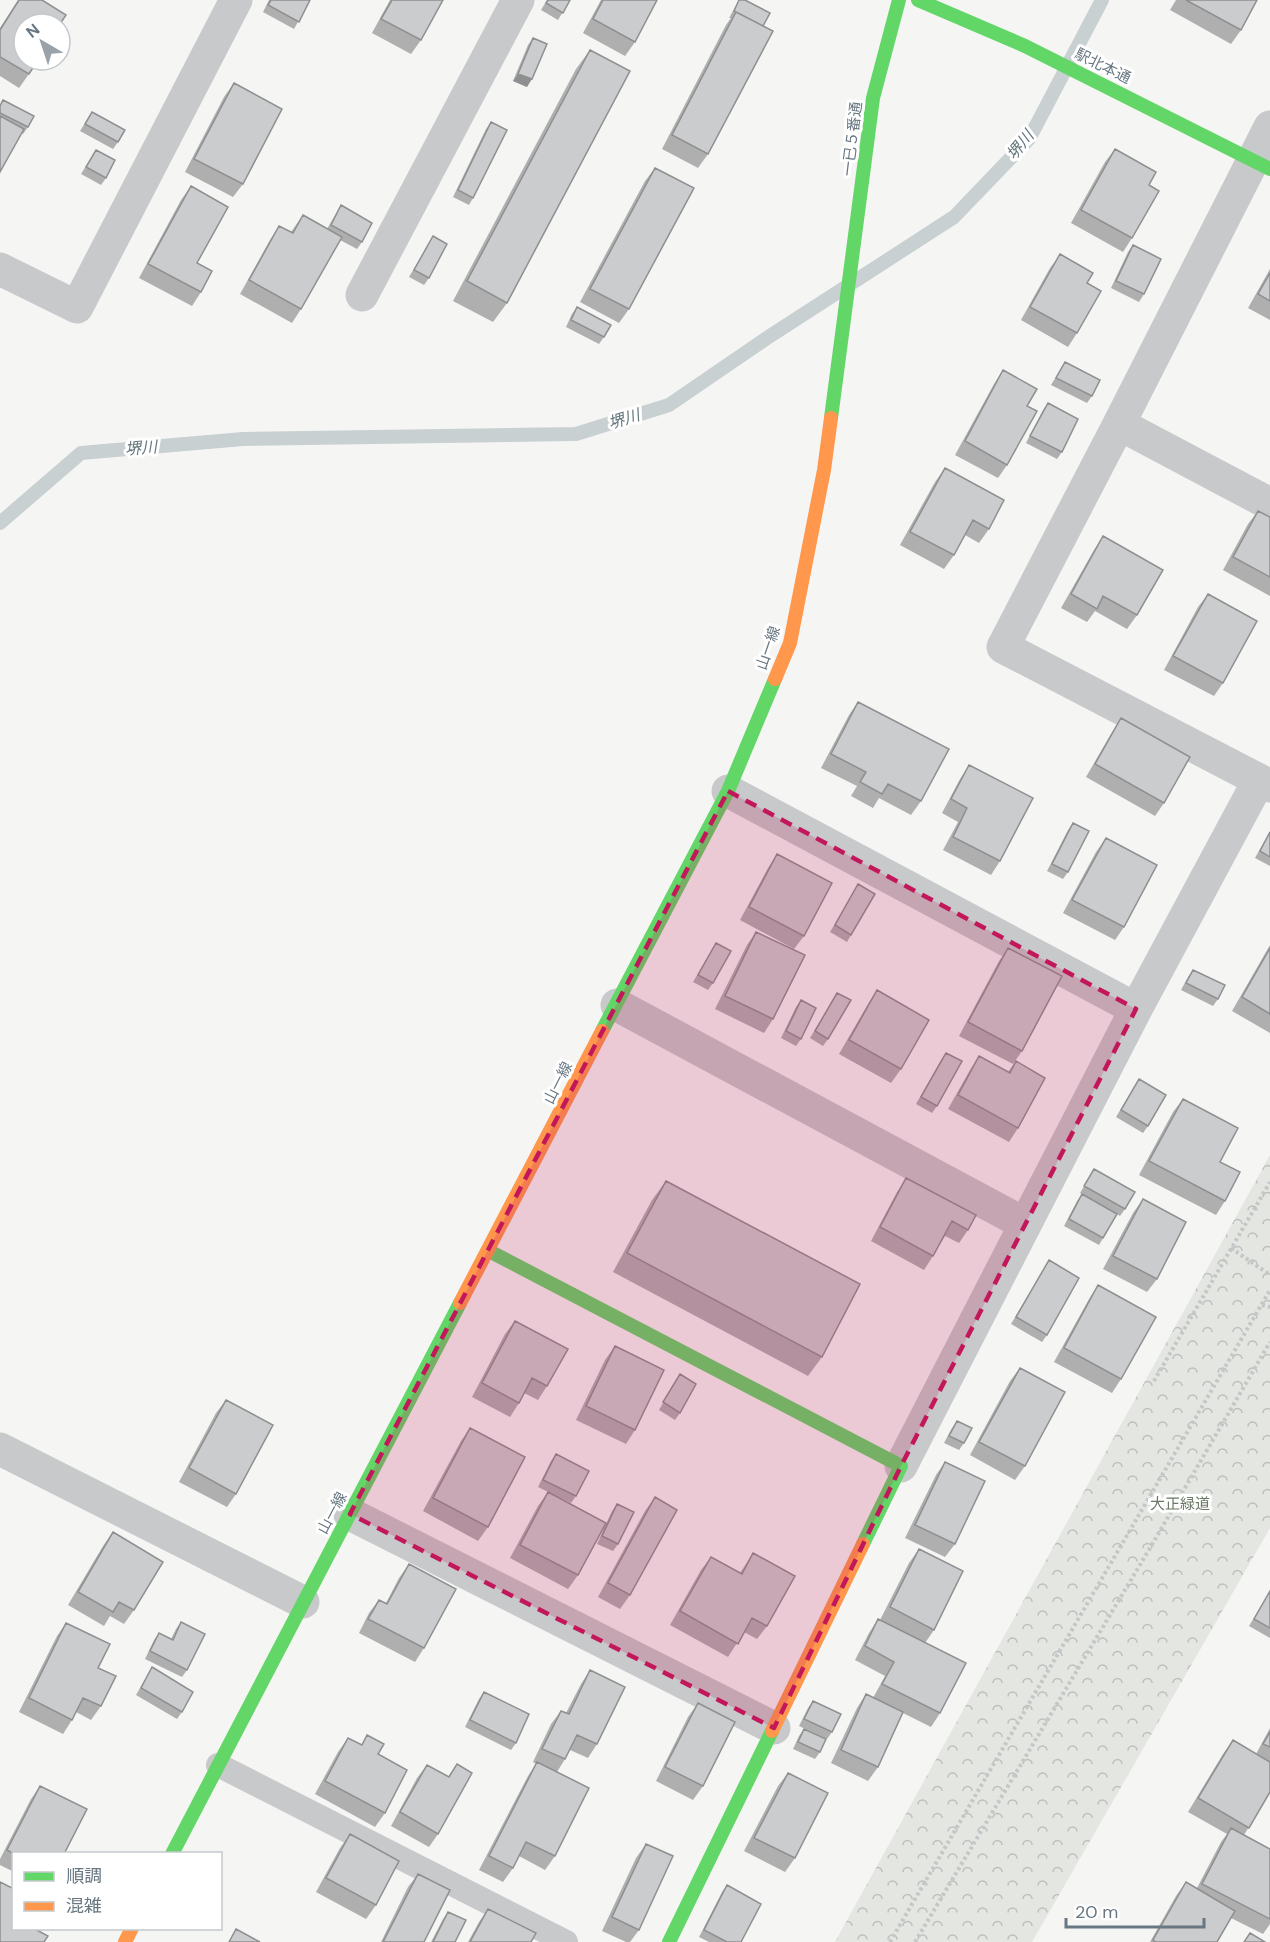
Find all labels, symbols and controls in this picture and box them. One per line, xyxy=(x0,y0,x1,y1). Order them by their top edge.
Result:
north arrow xyxy=(12,12,72,72)
text: N xyxy=(22,19,44,43)
street label: 駅北本通 xyxy=(1072,44,1134,88)
street label: 一已５番通 xyxy=(838,101,866,177)
water label: 堺川 xyxy=(1002,124,1039,164)
water label: 堺川 xyxy=(606,404,644,434)
water label: 堺川 xyxy=(124,436,160,460)
street label: 山一線 xyxy=(751,623,785,673)
street label: 山一線 xyxy=(539,1058,577,1108)
street label: 山一線 xyxy=(313,1488,351,1538)
park label: 大正緑道 xyxy=(1150,1494,1210,1514)
legend xyxy=(12,1852,222,1930)
text: 順調 xyxy=(66,1864,102,1888)
scale bar xyxy=(1066,1891,1204,1929)
text: 混雑 xyxy=(66,1894,102,1918)
text: 20 m xyxy=(1075,1900,1118,1924)

